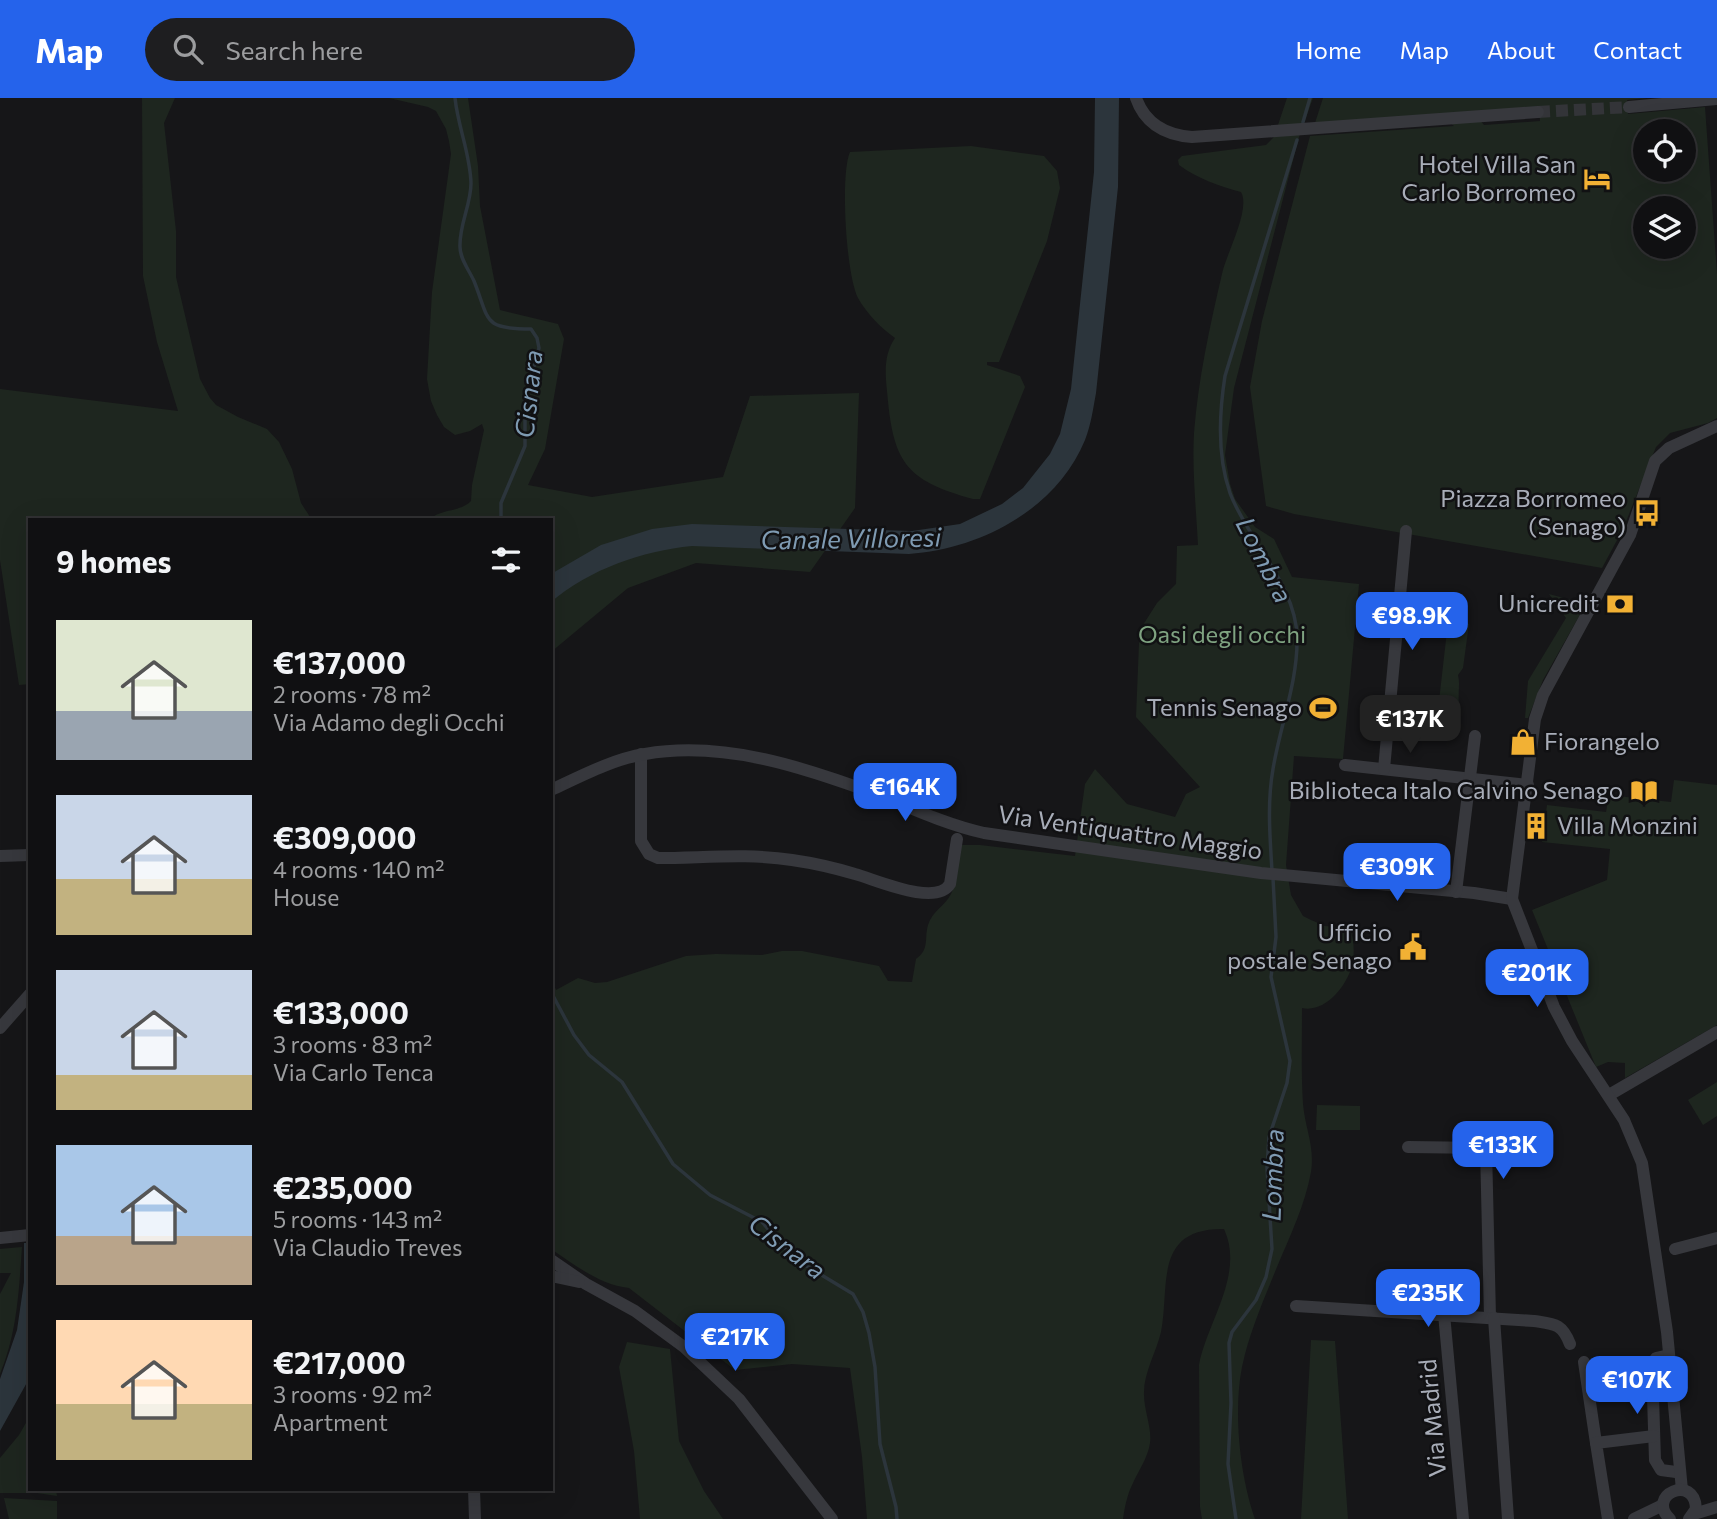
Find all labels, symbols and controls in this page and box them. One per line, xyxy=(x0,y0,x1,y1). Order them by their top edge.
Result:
search box xyxy=(145,18,635,81)
text: Map xyxy=(35,29,103,70)
icon: search xyxy=(169,30,207,68)
text: Search here xyxy=(225,34,363,65)
text: Home xyxy=(1296,35,1362,64)
text: Map xyxy=(1400,35,1449,64)
text: About xyxy=(1487,35,1555,64)
text: Contact xyxy=(1593,35,1682,64)
map controls xyxy=(1633,119,1696,259)
button: locate xyxy=(1633,119,1696,182)
place label: Hotel Villa San Carlo Borromeo xyxy=(1402,149,1576,206)
hotel icon: Hotel Villa San Carlo Borromeo xyxy=(1582,164,1612,194)
button: layers xyxy=(1633,196,1696,259)
water label: Cisnara xyxy=(507,348,548,439)
place label: Piazza Borromeo (Senago) xyxy=(1440,483,1626,540)
bus stop icon: Piazza Borromeo (Senago) xyxy=(1632,498,1662,528)
water label: Lombra xyxy=(1231,511,1300,607)
water label: Canale Villoresi xyxy=(760,520,943,555)
icon: filters xyxy=(487,541,525,579)
text: 9 homes xyxy=(56,542,171,579)
place label: Unicredit xyxy=(1498,588,1599,617)
bank icon: Unicredit xyxy=(1605,589,1635,619)
pin: €98.9K xyxy=(1355,592,1469,652)
text: €98.9K xyxy=(1372,601,1452,629)
park label: Oasi degli occhi xyxy=(1138,619,1306,648)
text: €137,000 xyxy=(273,643,406,680)
icon: home xyxy=(112,648,196,732)
text: 2 rooms · 78 m² xyxy=(273,680,431,708)
place label: Tennis Senago xyxy=(1146,692,1302,721)
sports icon: Tennis Senago xyxy=(1308,693,1338,723)
pin: €137K xyxy=(1361,696,1459,755)
text: €137K xyxy=(1376,704,1444,732)
text: Via Adamo degli Occhi xyxy=(273,708,505,736)
place label: Fiorangelo xyxy=(1544,726,1660,755)
shop icon: Fiorangelo xyxy=(1508,727,1538,757)
pin: €164K xyxy=(856,764,954,823)
text: €164K xyxy=(870,772,940,800)
place label: Biblioteca Italo Calvino Senago xyxy=(1289,775,1623,804)
library icon: Biblioteca Italo Calvino Senago xyxy=(1629,776,1659,806)
street label: Via Ventiquattro Maggio xyxy=(996,799,1264,864)
place label: Villa Monzini xyxy=(1557,810,1698,839)
building icon: Villa Monzini xyxy=(1521,811,1551,841)
text: €309,000 xyxy=(273,818,417,855)
icon: home xyxy=(112,823,196,907)
pin: €309K xyxy=(1348,844,1446,903)
text: €309K xyxy=(1359,852,1435,880)
text: 4 rooms · 140 m² xyxy=(273,855,445,883)
text: House xyxy=(273,883,339,911)
place label: Ufficio postale Senago xyxy=(1227,917,1392,974)
public building icon: Ufficio postale Senago xyxy=(1398,932,1428,962)
pin: €201K xyxy=(1488,950,1586,1009)
text: €201K xyxy=(1502,958,1572,986)
text: €133,000 xyxy=(273,993,409,1030)
icon: home xyxy=(112,998,196,1082)
text: 3 rooms · 83 m² xyxy=(273,1030,432,1058)
text: Via Carlo Tenca xyxy=(273,1058,434,1086)
pin: €133K xyxy=(1454,1122,1552,1181)
water label: Lombra xyxy=(1254,1128,1289,1222)
text: €133K xyxy=(1468,1130,1538,1158)
text: €235,000 xyxy=(273,1168,413,1205)
icon: home xyxy=(112,1173,196,1257)
text: 5 rooms · 143 m² xyxy=(273,1205,442,1233)
water label: Cisnara xyxy=(743,1207,833,1285)
text: Via Claudio Treves xyxy=(273,1233,462,1261)
pin: €235K xyxy=(1379,1270,1477,1329)
text: €235K xyxy=(1392,1278,1464,1306)
pin: €217K xyxy=(686,1314,784,1373)
text: €217K xyxy=(701,1322,769,1350)
text: €217,000 xyxy=(273,1343,406,1380)
icon: home xyxy=(112,1348,196,1432)
pin: €107K xyxy=(1588,1356,1686,1416)
street label: Via Madrid xyxy=(1412,1358,1451,1478)
text: €107K xyxy=(1602,1365,1672,1393)
text: 3 rooms · 92 m² xyxy=(273,1380,432,1408)
text: Apartment xyxy=(273,1408,388,1436)

